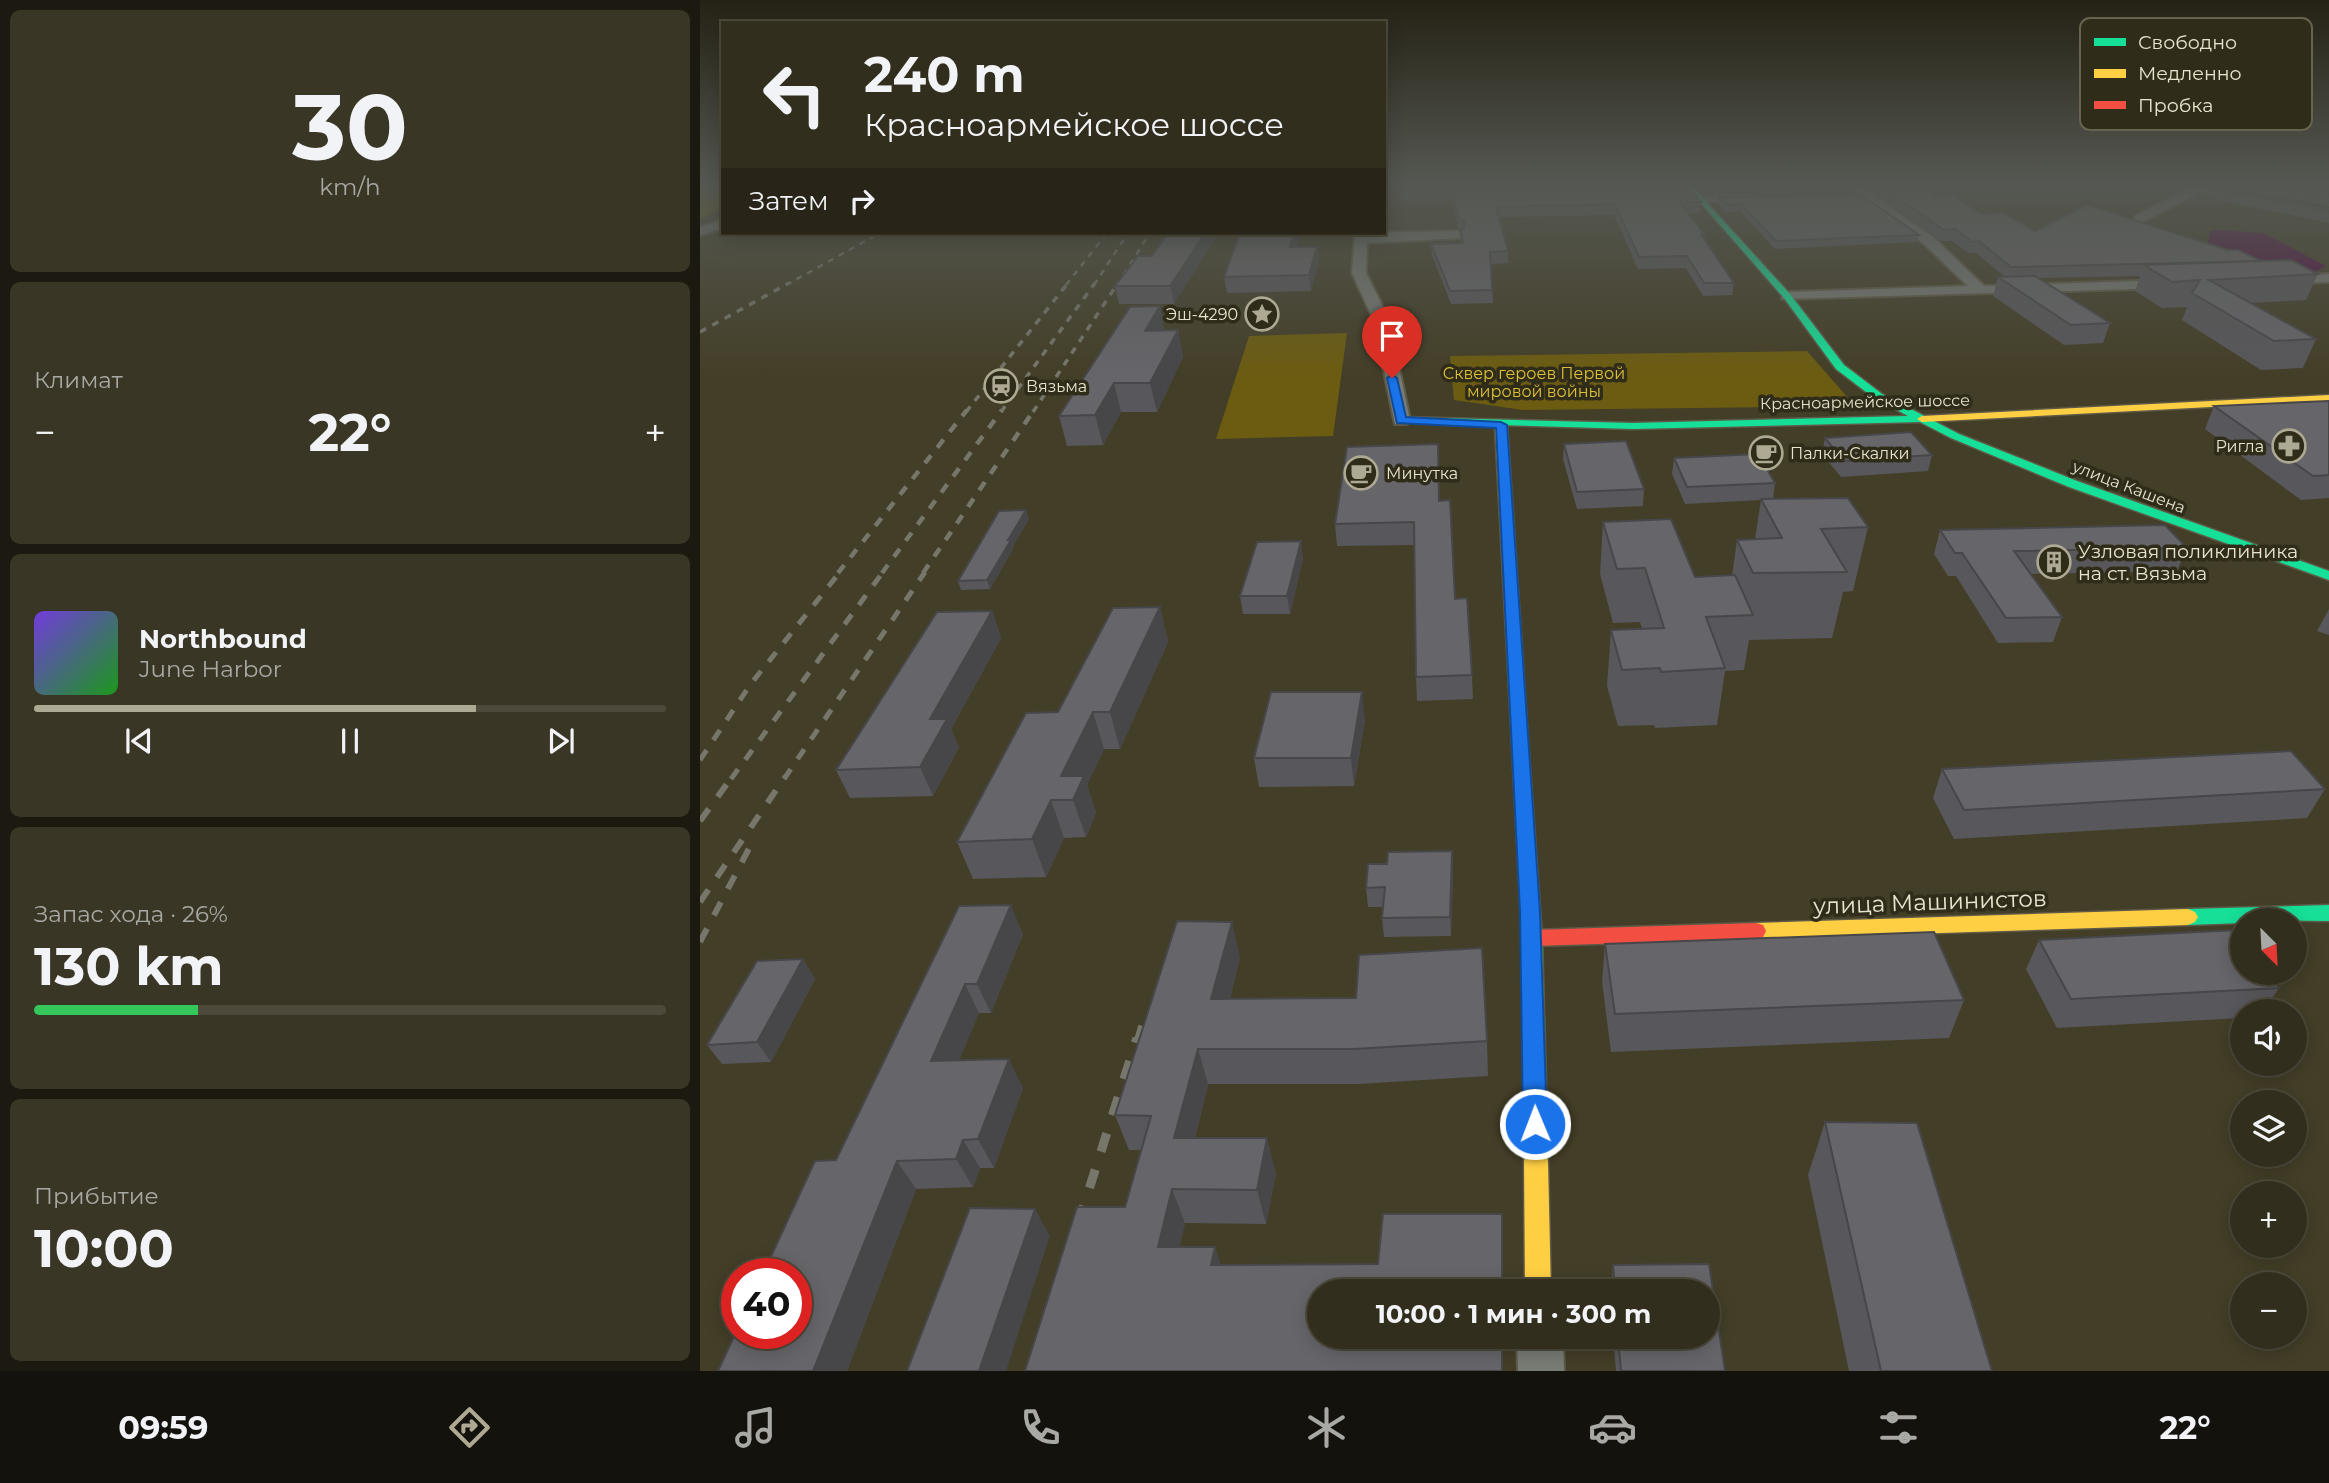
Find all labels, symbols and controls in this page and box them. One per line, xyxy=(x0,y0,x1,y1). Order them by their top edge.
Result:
legend xyxy=(2080,18,2312,130)
text: Свободно xyxy=(2138,31,2237,54)
text: 240 m xyxy=(864,45,1025,104)
icon: left xyxy=(749,49,840,140)
text: Медленно xyxy=(2138,62,2242,85)
text: 30 xyxy=(292,72,408,183)
text: Пробка xyxy=(2138,94,2213,117)
text: Красноармейское шоссе xyxy=(864,105,1284,144)
text: km/h xyxy=(319,173,381,201)
icon: right xyxy=(843,182,881,220)
text: Затем xyxy=(749,185,829,217)
place icon: Эш-4290 xyxy=(1243,295,1281,333)
place label: Эш-4290 xyxy=(1166,305,1238,324)
pin xyxy=(1362,306,1422,378)
icon: arrive xyxy=(1373,317,1411,355)
park label: Сквер героев Первой мировой войны xyxy=(1443,364,1625,401)
text: Климат xyxy=(34,366,123,394)
station icon: Вязьма xyxy=(982,367,1020,405)
place label: Вязьма xyxy=(1026,377,1087,396)
street label: Красноармейское шоссе xyxy=(1760,391,1970,413)
text: 22° xyxy=(308,401,392,464)
text: − xyxy=(34,409,56,456)
text: + xyxy=(644,409,666,456)
pharmacy icon: Ригла xyxy=(2270,427,2308,465)
cafe icon: Палки-Скалки xyxy=(1747,434,1785,472)
place label: Ригла xyxy=(2215,437,2264,456)
place label: Палки-Скалки xyxy=(1790,444,1910,463)
cafe icon: Минутка xyxy=(1342,454,1380,492)
street label: улица Кашена xyxy=(2069,456,2188,517)
place label: Минутка xyxy=(1386,464,1458,483)
place label: Узловая поликлиника на ст. Вязьма xyxy=(2078,540,2298,585)
building icon: Узловая поликлиника на ст. Вязьма xyxy=(2035,543,2073,581)
text: Northbound xyxy=(139,623,307,655)
text: June Harbor xyxy=(139,655,282,683)
icon: previous xyxy=(120,722,158,760)
icon: pause xyxy=(331,722,369,760)
icon: next xyxy=(542,722,580,760)
street label: улица Машинистов xyxy=(1812,884,2047,920)
text: Запас хода · 26% xyxy=(34,900,228,928)
north arrow xyxy=(2230,908,2306,985)
map controls xyxy=(2230,908,2307,1349)
text: 130 km xyxy=(34,935,224,998)
button: sound xyxy=(2230,999,2307,1076)
position arrow xyxy=(1498,1087,1572,1161)
button: layers xyxy=(2230,1090,2307,1167)
button: + xyxy=(2230,1181,2307,1258)
text: Прибытие xyxy=(34,1182,159,1210)
text: 10:00 xyxy=(34,1217,174,1280)
speed limit sign: 40 xyxy=(721,1258,812,1349)
button: − xyxy=(2230,1272,2307,1349)
text: 10:00 · 1 мин · 300 m xyxy=(1376,1298,1651,1330)
icon: directions xyxy=(445,1403,494,1452)
icon: music xyxy=(731,1403,780,1452)
icon: phone xyxy=(1016,1403,1065,1452)
icon: climate xyxy=(1302,1403,1351,1452)
icon: car xyxy=(1588,1403,1637,1452)
icon: filters xyxy=(1874,1403,1923,1452)
text: 09:59 xyxy=(118,1408,208,1447)
text: 22° xyxy=(2159,1408,2211,1447)

